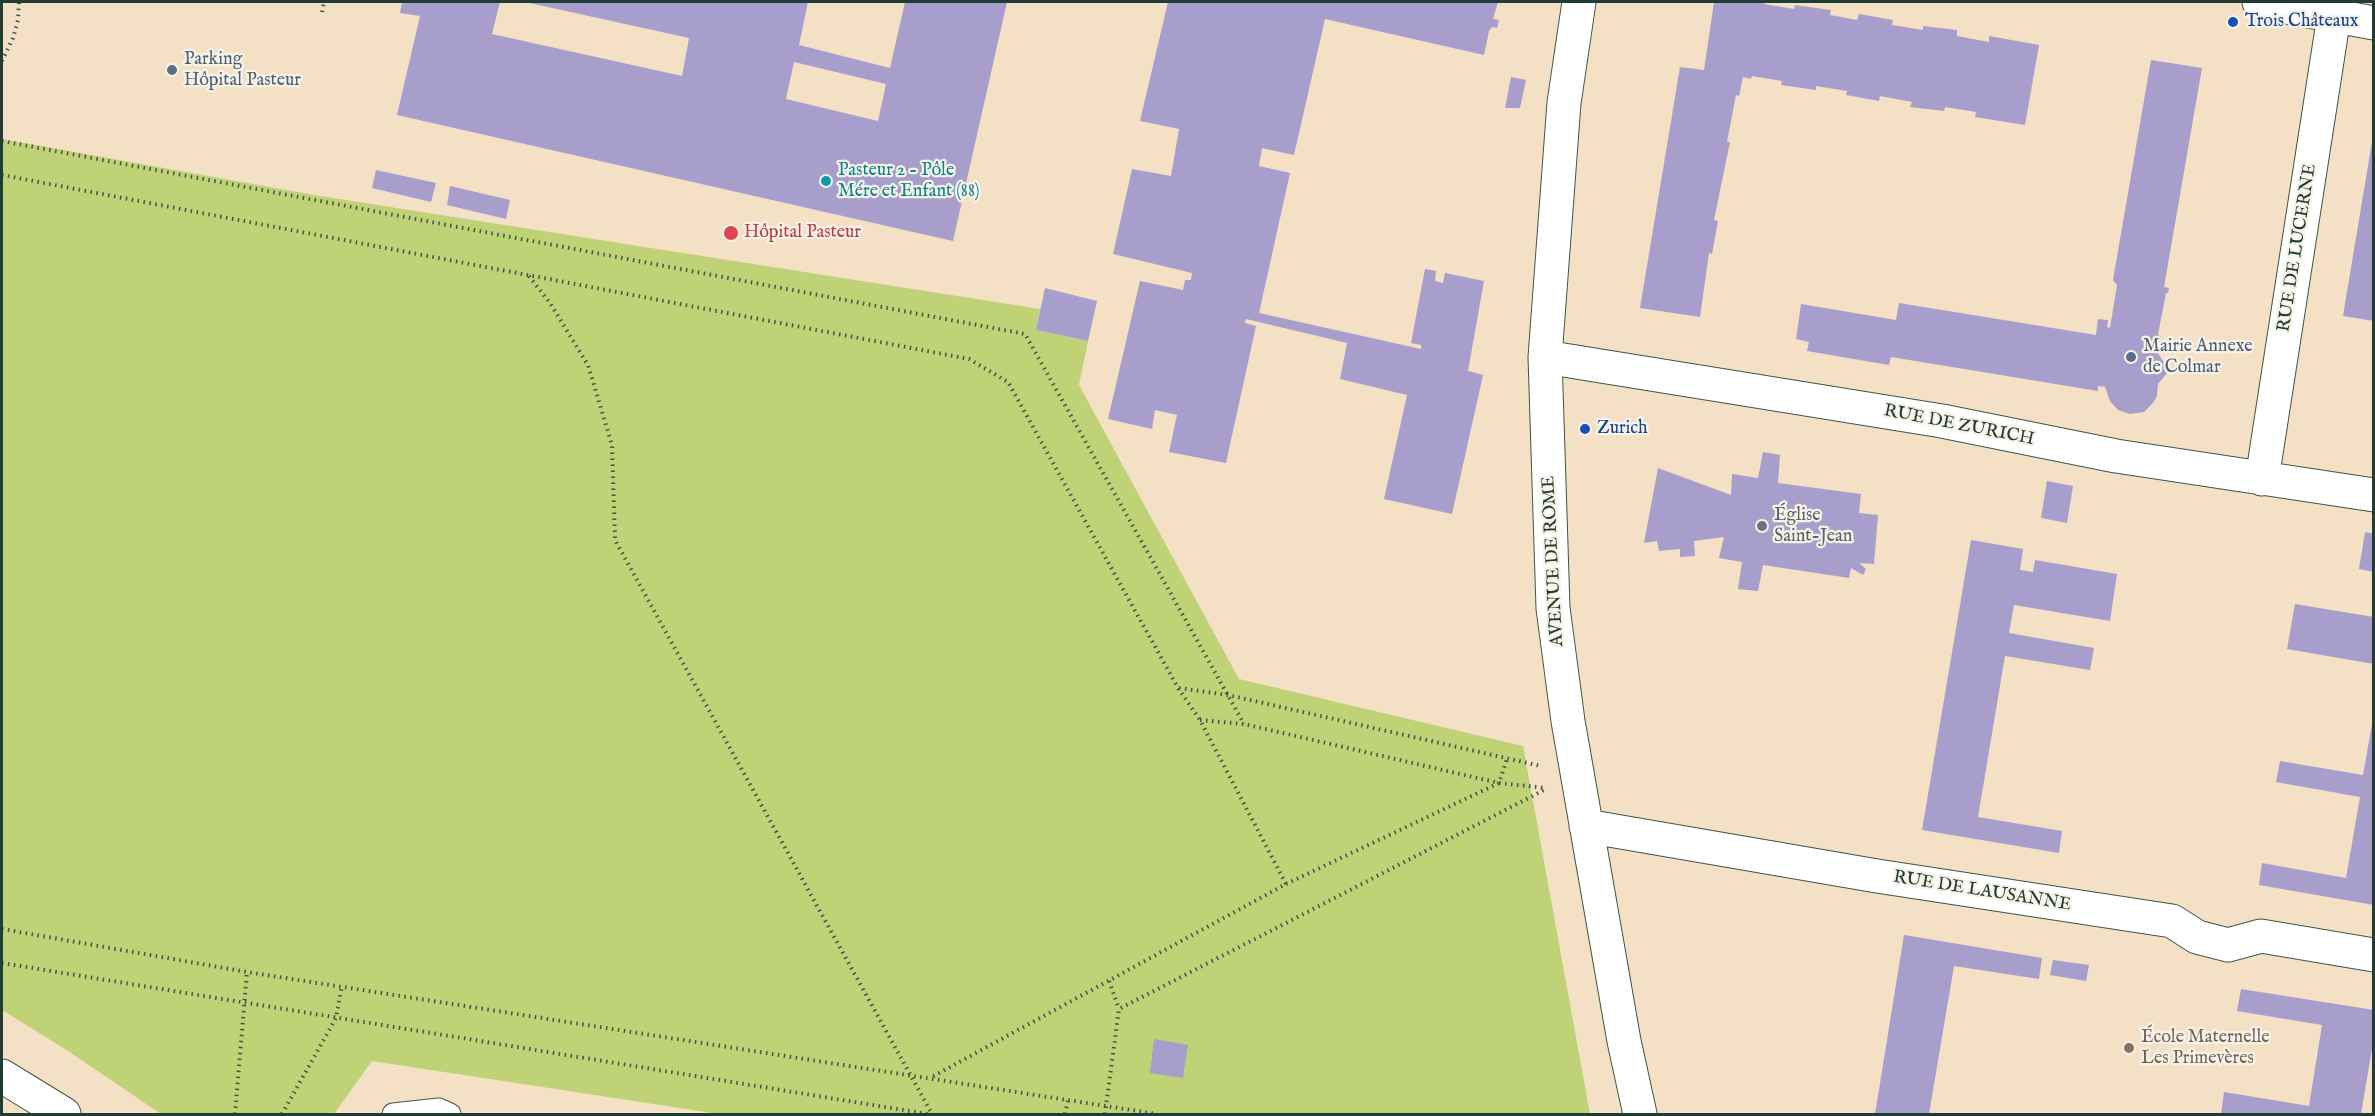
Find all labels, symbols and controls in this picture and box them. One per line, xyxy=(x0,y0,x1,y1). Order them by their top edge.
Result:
place label: Trois Châteaux xyxy=(2245,11,2359,33)
marker: Trois Châteaux xyxy=(2226,15,2240,29)
place label: Parking Hôpital Pasteur xyxy=(184,49,301,92)
marker: Parking Hôpital Pasteur xyxy=(165,63,179,77)
place label: Pasteur 2 - Pôle Mére et Enfant (88) xyxy=(838,160,980,202)
street label: RUE DE LUCERNE xyxy=(2274,163,2322,333)
marker: Pasteur 2 - Pôle Mére et Enfant (88) xyxy=(819,174,833,188)
place label: Hôpital Pasteur xyxy=(744,222,861,244)
marker: Hôpital Pasteur xyxy=(722,224,740,242)
place label: Mairie Annexe de Colmar xyxy=(2143,336,2253,378)
marker: Mairie Annexe de Colmar xyxy=(2124,350,2138,364)
street label: RUE DE ZURICH xyxy=(1882,401,2036,451)
place label: Zurich xyxy=(1597,418,1648,440)
marker: Zurich xyxy=(1578,422,1592,436)
street label: AVENUE DE ROME xyxy=(1539,475,1569,647)
place label: Église Saint-Jean xyxy=(1774,505,1852,548)
marker: Église Saint-Jean xyxy=(1755,519,1769,533)
street label: RUE DE LAUSANNE xyxy=(1892,867,2072,917)
place label: École Maternelle Les Primevères xyxy=(2141,1027,2270,1070)
marker: École Maternelle Les Primevères xyxy=(2122,1041,2136,1055)

